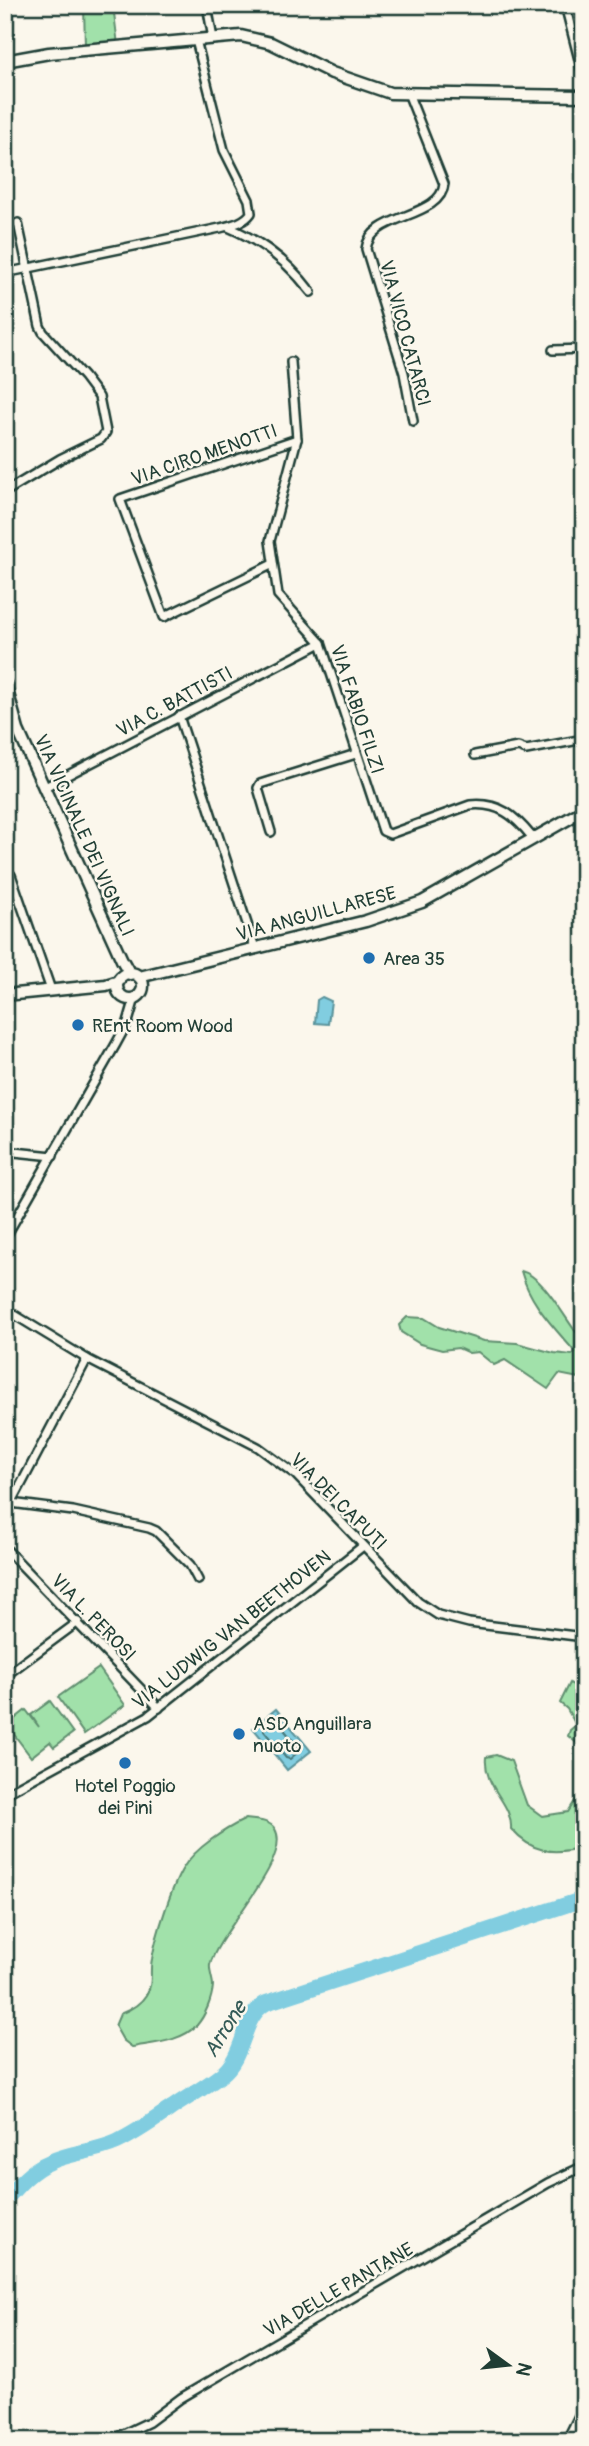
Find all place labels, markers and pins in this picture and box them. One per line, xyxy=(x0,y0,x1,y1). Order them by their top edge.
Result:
place label: Area 35 xyxy=(383,947,445,971)
marker: Area 35 xyxy=(361,950,377,966)
place label: REnt Room Wood xyxy=(92,1014,233,1038)
marker: REnt Room Wood xyxy=(70,1017,86,1033)
place label: ASD Anguillara nuoto xyxy=(253,1712,372,1758)
marker: ASD Anguillara nuoto xyxy=(231,1726,247,1742)
marker: Hotel Poggio dei Pini xyxy=(117,1755,133,1771)
place label: Hotel Poggio dei Pini xyxy=(74,1774,176,1820)

